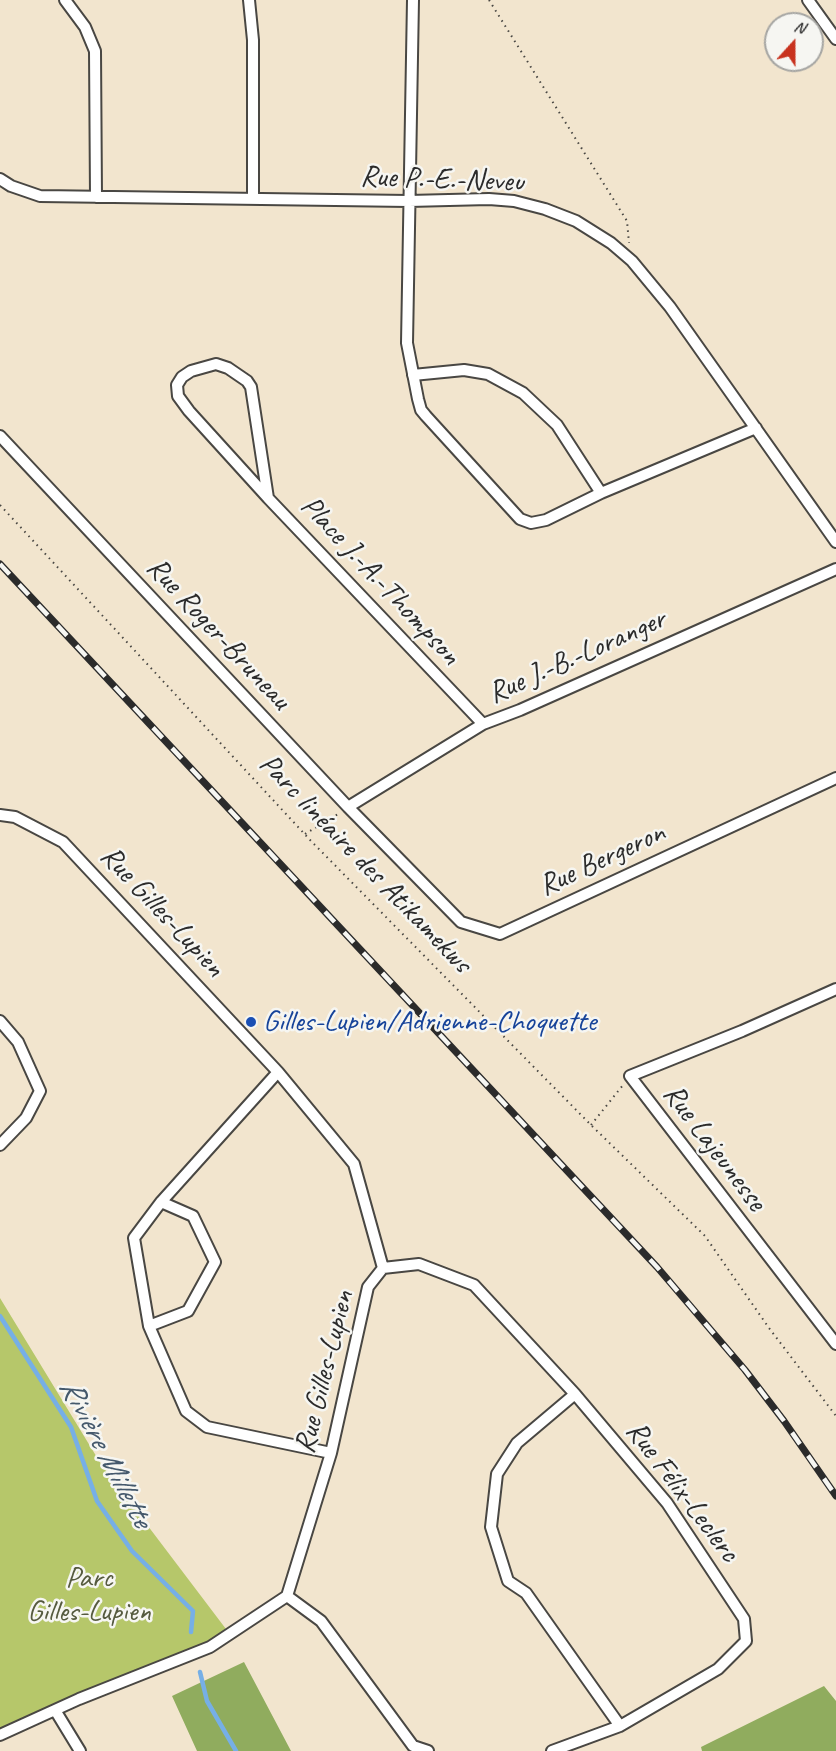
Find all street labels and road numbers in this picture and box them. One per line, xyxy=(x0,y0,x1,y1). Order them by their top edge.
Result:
street label: Rue P.-E.-Neveu xyxy=(360,159,524,201)
street label: Place J.-A.-Thompson xyxy=(292,489,468,673)
street label: Rue Roger-Bruneau xyxy=(138,550,298,718)
street label: Rue J.-B.-Loranger xyxy=(483,602,671,712)
street label: Parc linéaire des Atikamekws xyxy=(251,747,479,981)
street label: Rue Bergeron xyxy=(533,815,671,905)
street label: Rue Gilles-Lupien xyxy=(92,839,232,985)
street label: Rue Lajeunesse xyxy=(655,1077,773,1219)
street label: Rue Gilles-Lupien xyxy=(287,1287,363,1457)
street label: Rue Félix-Leclerc xyxy=(617,1415,747,1569)

